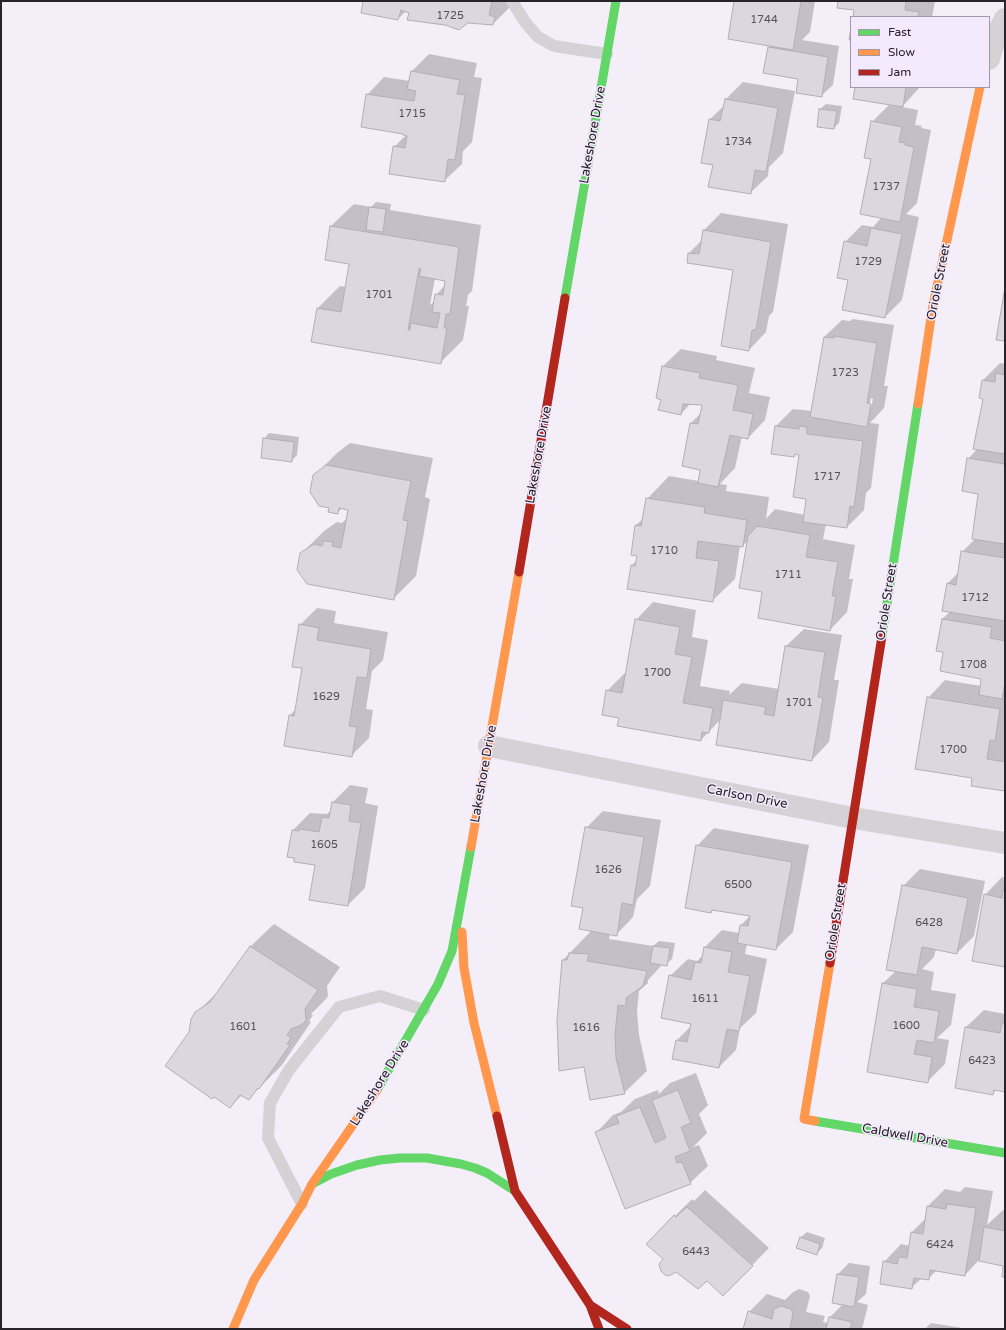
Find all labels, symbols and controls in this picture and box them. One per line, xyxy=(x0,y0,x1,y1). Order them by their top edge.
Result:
house number: 1725 xyxy=(436,9,464,23)
house number: 1744 xyxy=(750,13,778,27)
legend xyxy=(850,16,990,88)
text: Fast xyxy=(888,25,911,39)
text: Slow xyxy=(888,45,915,59)
text: Jam xyxy=(888,65,911,79)
street label: Lakeshore Drive xyxy=(577,85,609,185)
house number: 1715 xyxy=(398,107,426,121)
house number: 1734 xyxy=(724,135,752,149)
house number: 1737 xyxy=(872,180,900,194)
street label: Oriole Street xyxy=(924,242,954,322)
house number: 1729 xyxy=(854,255,882,269)
house number: 1701 xyxy=(365,288,393,302)
house number: 1723 xyxy=(831,366,859,380)
street label: Lakeshore Drive xyxy=(523,405,555,505)
house number: 1717 xyxy=(813,470,841,484)
house number: 1710 xyxy=(650,544,678,558)
street label: Oriole Street xyxy=(873,562,901,642)
house number: 1711 xyxy=(774,568,802,582)
house number: 1712 xyxy=(961,591,989,605)
house number: 1708 xyxy=(959,658,987,672)
house number: 1700 xyxy=(643,666,671,680)
house number: 1629 xyxy=(312,690,340,704)
house number: 1701 xyxy=(785,696,813,710)
street label: Lakeshore Drive xyxy=(468,724,500,824)
house number: 1700 xyxy=(939,743,967,757)
street label: Carlson Drive xyxy=(705,782,789,812)
house number: 1605 xyxy=(310,838,338,852)
house number: 1626 xyxy=(594,863,622,877)
house number: 6500 xyxy=(724,878,752,892)
street label: Oriole Street xyxy=(822,882,850,962)
house number: 6428 xyxy=(915,916,943,930)
house number: 1611 xyxy=(691,992,719,1006)
house number: 1600 xyxy=(892,1019,920,1033)
house number: 1601 xyxy=(229,1020,257,1034)
house number: 1616 xyxy=(572,1021,600,1035)
street label: Lakeshore Drive xyxy=(347,1037,413,1129)
house number: 6423 xyxy=(968,1054,996,1068)
street label: Caldwell Drive xyxy=(861,1121,949,1151)
house number: 6424 xyxy=(926,1238,954,1252)
house number: 6443 xyxy=(682,1245,710,1259)

